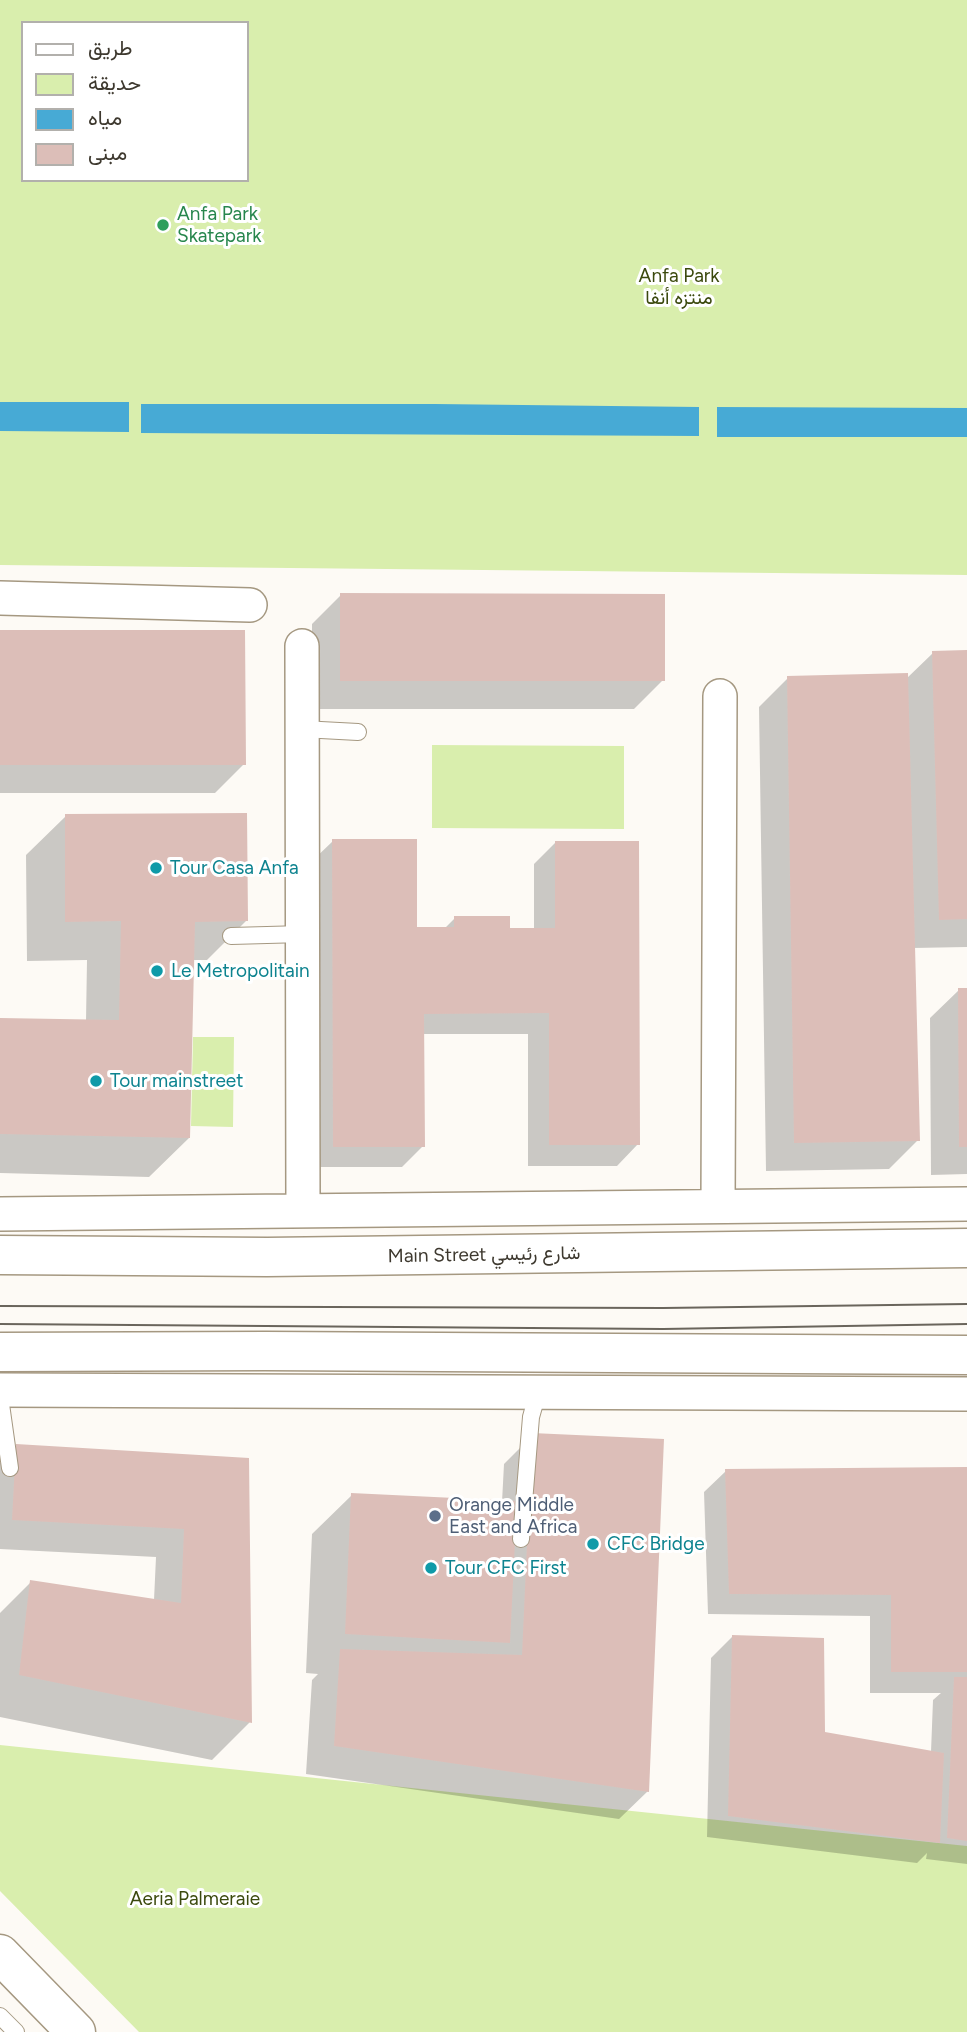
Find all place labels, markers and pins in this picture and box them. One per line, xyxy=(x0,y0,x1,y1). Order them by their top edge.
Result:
place label: Anfa Park Skatepark xyxy=(177,203,261,247)
marker: Anfa Park Skatepark xyxy=(155,217,171,233)
place label: Tour Casa Anfa xyxy=(170,857,299,879)
marker: Tour Casa Anfa xyxy=(148,860,164,876)
place label: Le Metropolitain xyxy=(171,960,310,982)
marker: Le Metropolitain xyxy=(149,963,165,979)
place label: Tour mainstreet xyxy=(110,1070,243,1092)
marker: Tour mainstreet xyxy=(88,1073,104,1089)
place label: Orange Middle East and Africa xyxy=(449,1494,577,1538)
marker: Orange Middle East and Africa xyxy=(427,1508,443,1524)
place label: CFC Bridge xyxy=(607,1533,705,1555)
marker: CFC Bridge xyxy=(585,1536,601,1552)
place label: Tour CFC First xyxy=(445,1557,567,1579)
marker: Tour CFC First xyxy=(423,1560,439,1576)

